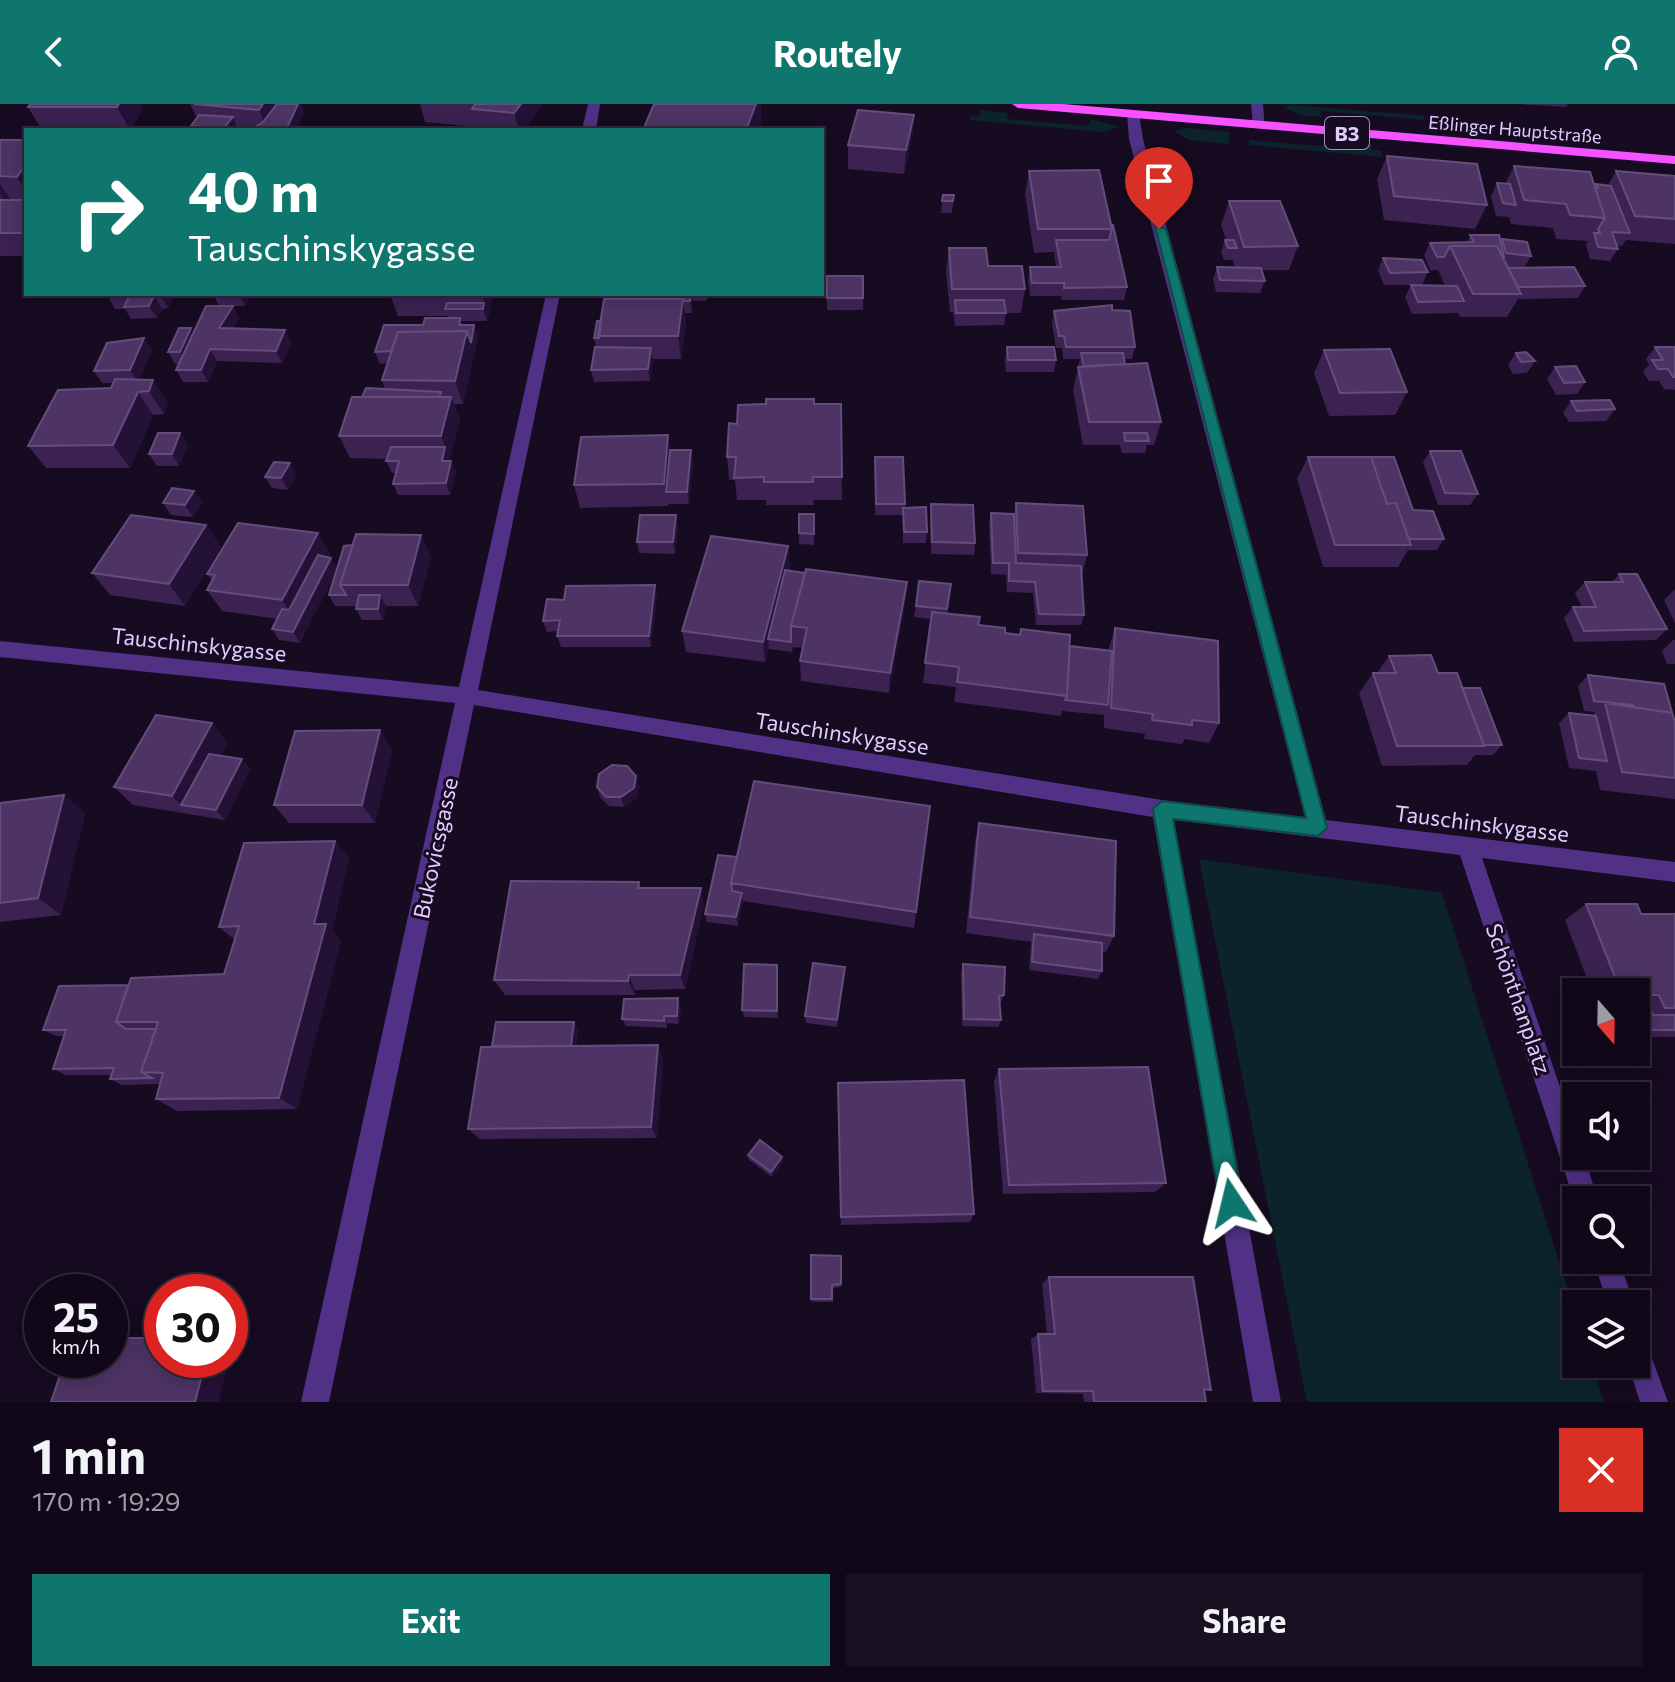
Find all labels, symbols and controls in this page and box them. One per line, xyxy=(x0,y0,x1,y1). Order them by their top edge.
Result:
icon: back xyxy=(32,30,76,74)
text: Routely xyxy=(773,30,902,74)
icon: person xyxy=(1599,30,1643,74)
street label: Eßlinger Hauptstraße xyxy=(1427,110,1603,148)
road number: B3 xyxy=(1325,117,1369,149)
pin xyxy=(1125,147,1193,229)
text: 40 m xyxy=(188,155,319,224)
icon: arrive xyxy=(1137,159,1181,203)
icon: right xyxy=(56,160,160,264)
text: Tauschinskygasse xyxy=(188,224,475,268)
street label: Tauschinskygasse xyxy=(110,621,288,667)
street label: Tauschinskygasse xyxy=(753,706,931,760)
street label: Bukovicsgasse xyxy=(407,775,463,921)
street label: Tauschinskygasse xyxy=(1393,799,1571,847)
street label: Schönthanplatz xyxy=(1481,920,1557,1078)
north arrow xyxy=(1562,978,1650,1066)
map controls xyxy=(1562,978,1650,1378)
button: sound xyxy=(1562,1082,1650,1170)
position arrow xyxy=(1190,1161,1274,1245)
button: search xyxy=(1562,1186,1650,1274)
speed limit sign: 30 xyxy=(144,1274,248,1378)
button: layers xyxy=(1562,1290,1650,1378)
text: 25 xyxy=(53,1291,99,1340)
text: km/h xyxy=(52,1334,100,1358)
text: 1 min xyxy=(32,1425,146,1484)
button: close xyxy=(1559,1428,1643,1512)
text: 170 m · 19:29 xyxy=(32,1485,181,1516)
button: Exit xyxy=(32,1574,830,1666)
button: Share xyxy=(846,1574,1643,1666)

